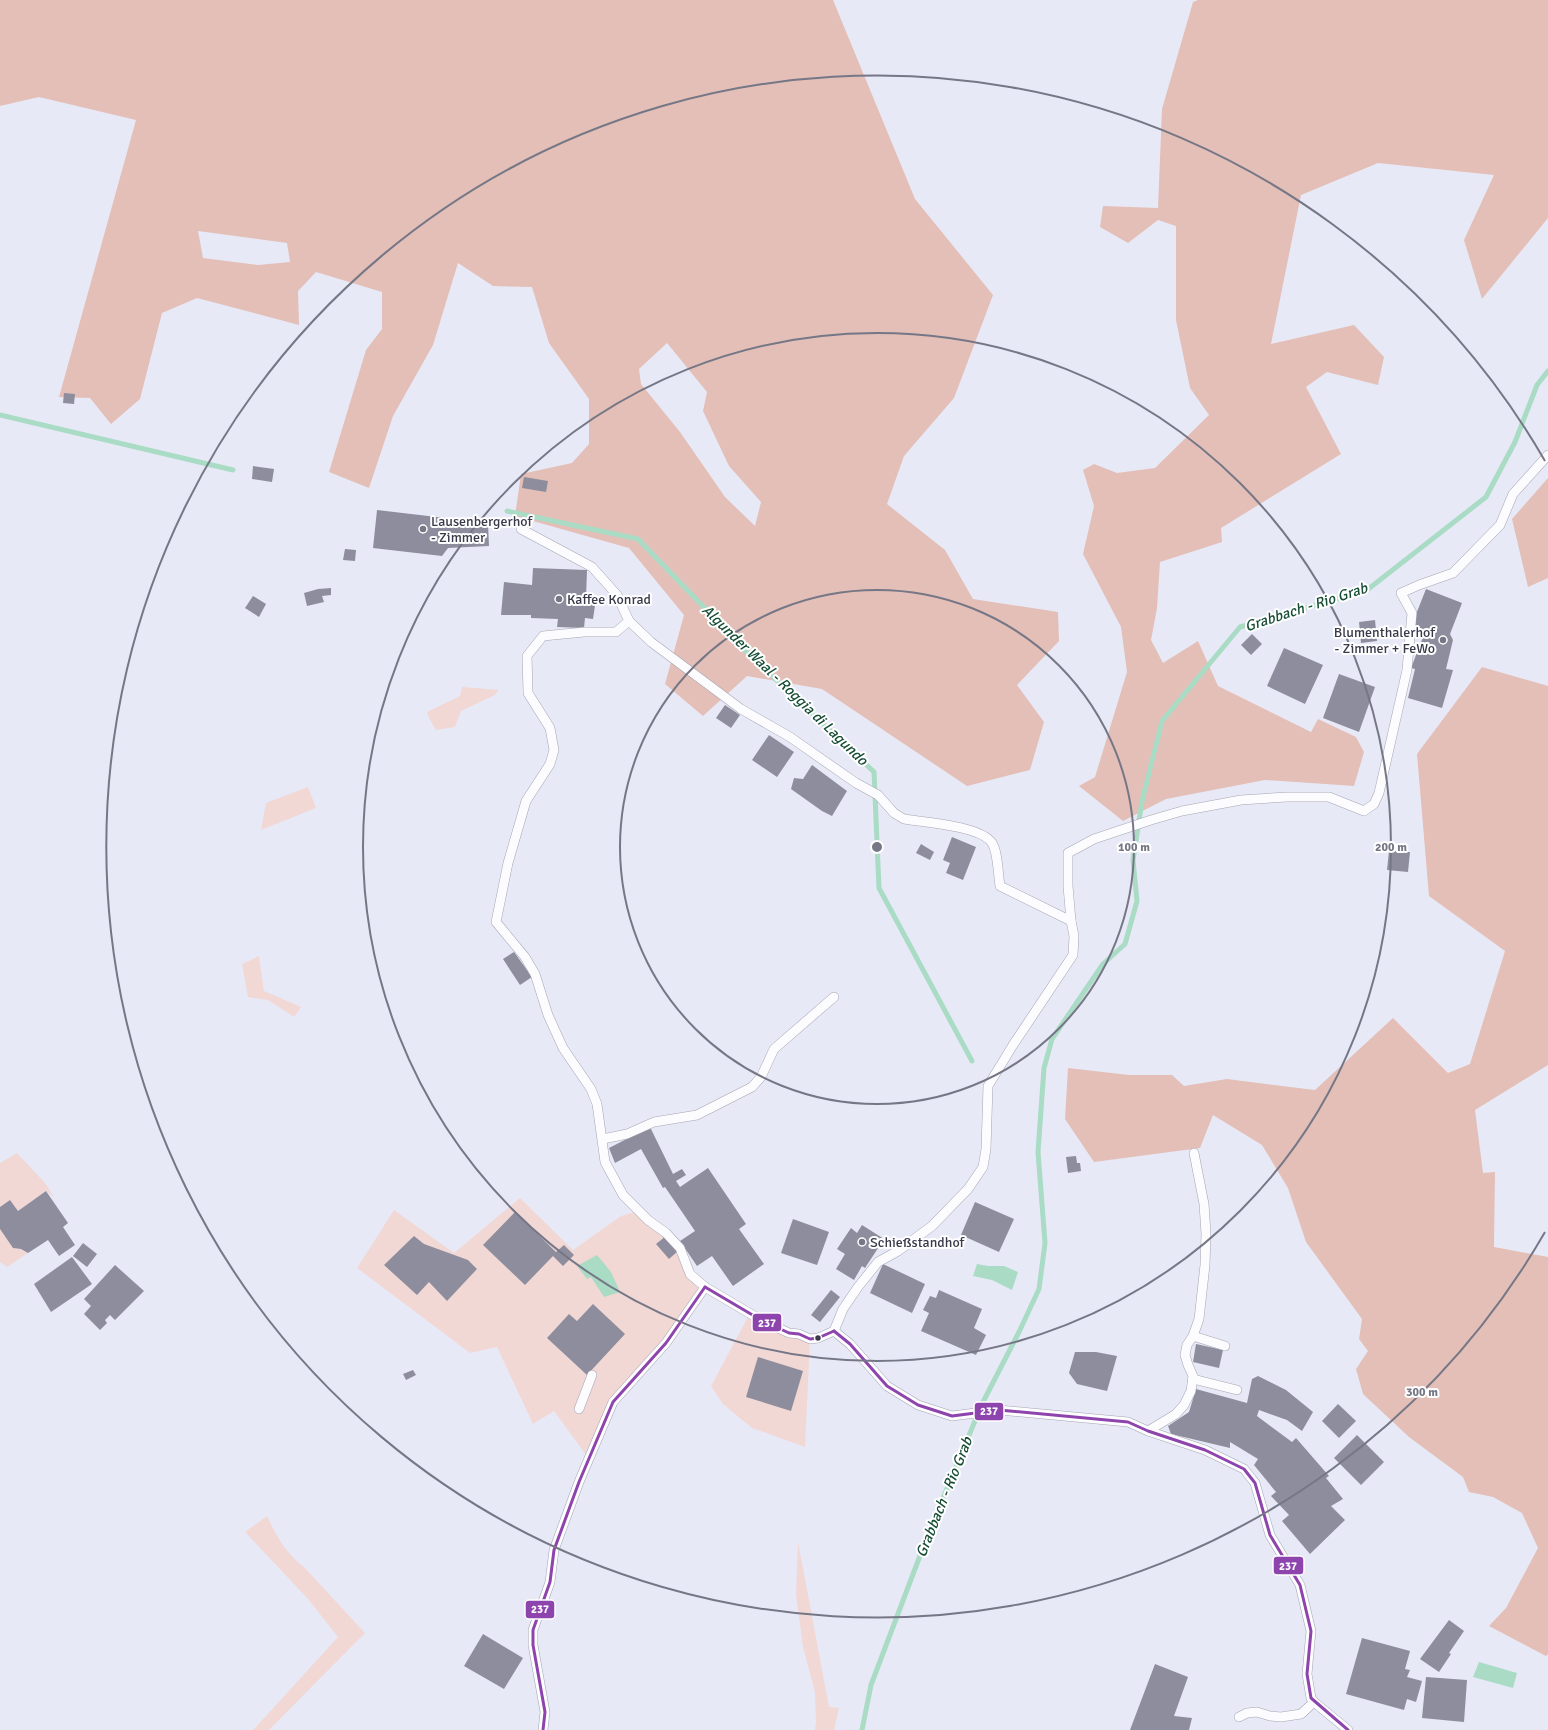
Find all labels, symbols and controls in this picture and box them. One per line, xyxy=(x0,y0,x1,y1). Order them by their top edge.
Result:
place label: Lausenbergerhof - Zimmer xyxy=(431,513,533,546)
marker: Lausenbergerhof - Zimmer xyxy=(418,524,428,534)
water label: Grabbach - Rio Grab xyxy=(1242,578,1371,635)
place label: Kaffee Konrad xyxy=(567,591,651,608)
marker: Kaffee Konrad xyxy=(554,594,564,604)
water label: Algunder Waal - Roggia di Lagundo xyxy=(698,601,872,770)
place label: Blumenthalerhof - Zimmer + FeWo xyxy=(1334,624,1436,657)
marker: Blumenthalerhof - Zimmer + FeWo xyxy=(1438,635,1448,645)
centre of rings xyxy=(870,840,884,854)
text: 100 m xyxy=(1118,840,1150,855)
text: 200 m xyxy=(1375,840,1407,855)
place label: Schießstandhof xyxy=(870,1234,966,1251)
marker: Schießstandhof xyxy=(857,1237,867,1247)
line badge: 237 xyxy=(752,1313,782,1332)
text: 237 xyxy=(758,1317,776,1330)
unlabelled marker xyxy=(813,1333,823,1343)
text: 300 m xyxy=(1406,1385,1438,1400)
line badge: 237 xyxy=(974,1402,1004,1421)
text: 237 xyxy=(980,1405,998,1418)
water label: Grabbach - Rio Grab xyxy=(912,1433,977,1560)
line badge: 237 xyxy=(1273,1556,1304,1575)
text: 237 xyxy=(1279,1560,1297,1573)
line badge: 237 xyxy=(525,1600,555,1619)
text: 237 xyxy=(531,1603,549,1616)

